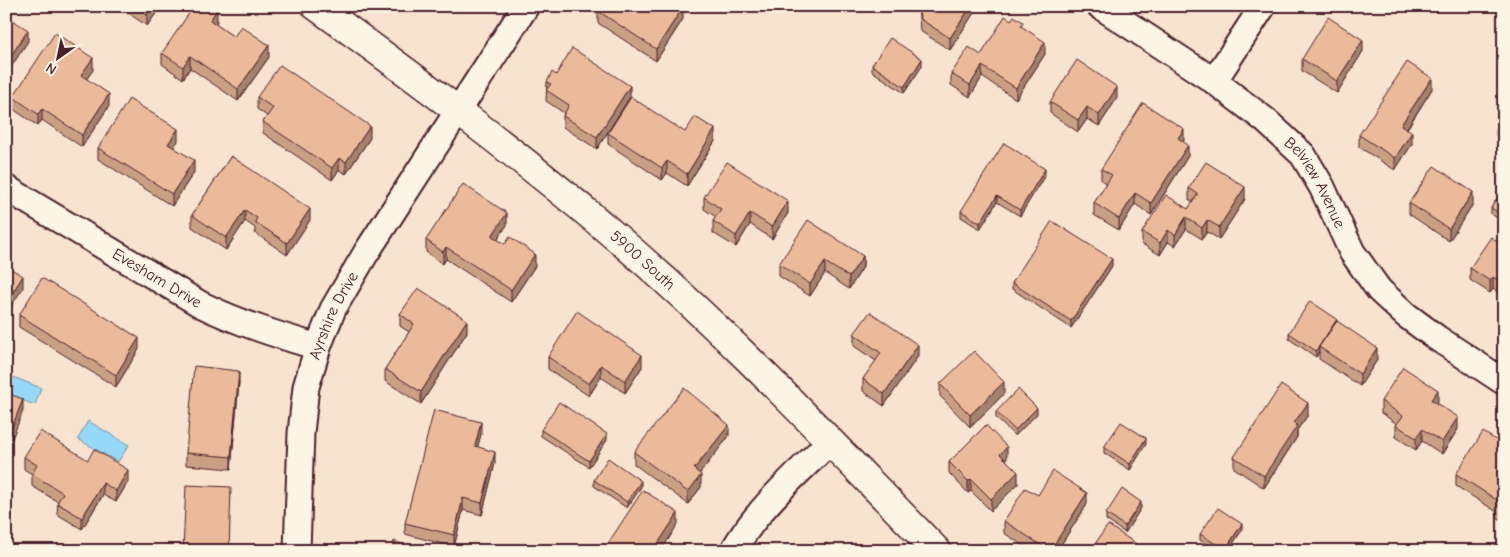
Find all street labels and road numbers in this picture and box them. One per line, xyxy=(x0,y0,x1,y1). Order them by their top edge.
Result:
street label: Belview Avenue xyxy=(1281,133,1349,231)
street label: 5900 South xyxy=(606,227,679,294)
street label: Evesham Drive xyxy=(109,245,205,312)
street label: Ayrshire Drive xyxy=(306,268,362,362)

